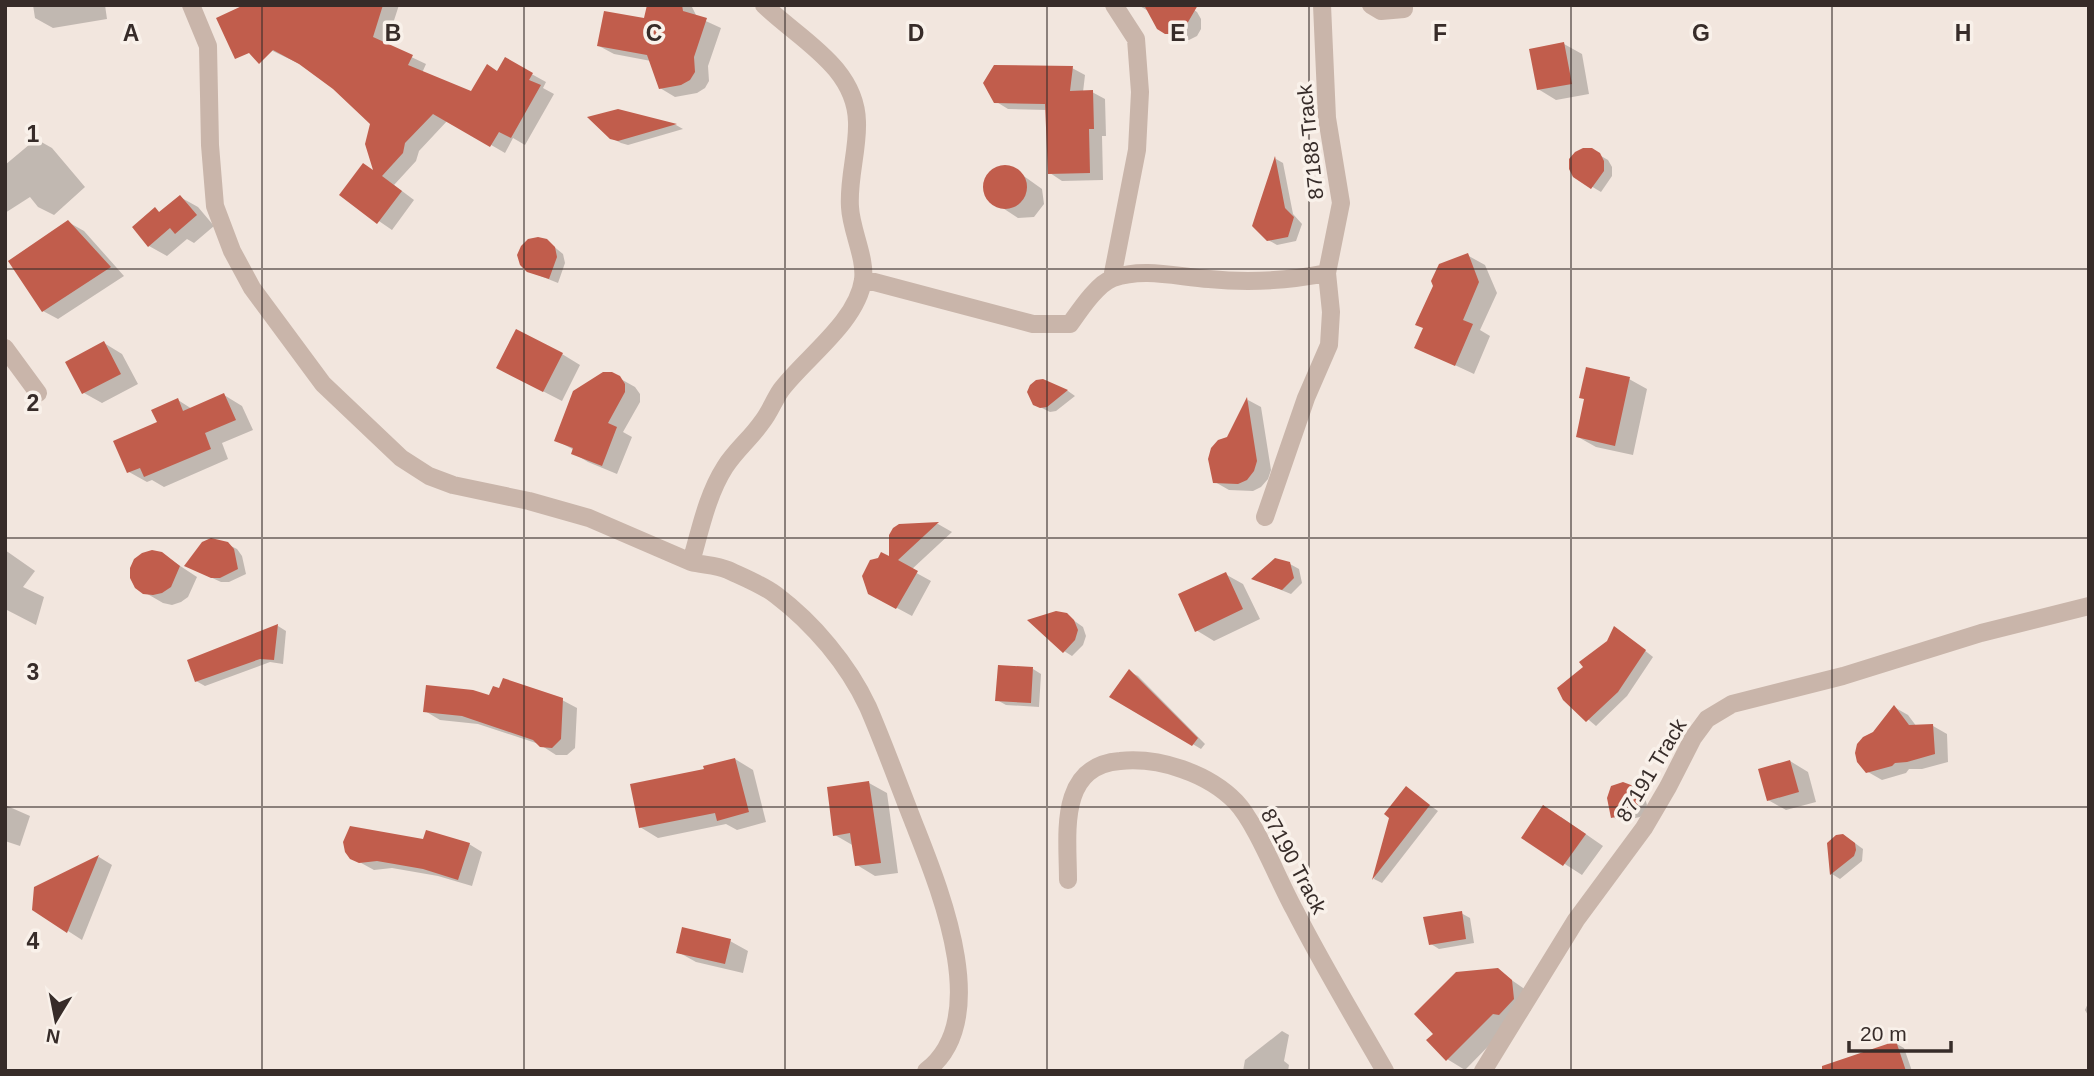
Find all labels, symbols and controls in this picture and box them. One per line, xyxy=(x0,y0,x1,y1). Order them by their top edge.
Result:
text: A xyxy=(123,20,139,46)
text: B xyxy=(385,20,401,46)
text: C xyxy=(646,20,662,46)
text: D xyxy=(908,20,924,46)
text: E xyxy=(1170,20,1186,46)
text: F xyxy=(1433,20,1447,46)
text: G xyxy=(1692,20,1710,46)
text: H xyxy=(1955,20,1971,46)
street label: 87188 Track xyxy=(1292,83,1327,201)
text: 1 xyxy=(27,121,40,147)
text: 2 xyxy=(27,390,39,416)
text: 3 xyxy=(27,659,39,685)
street label: 87191 Track xyxy=(1611,714,1691,825)
street label: 87190 Track xyxy=(1257,805,1332,918)
text: 4 xyxy=(27,928,40,954)
north arrow xyxy=(21,985,91,1055)
scale bar xyxy=(1849,1010,1951,1054)
text: 20 m xyxy=(1860,1022,1907,1045)
text: N xyxy=(45,1025,62,1048)

